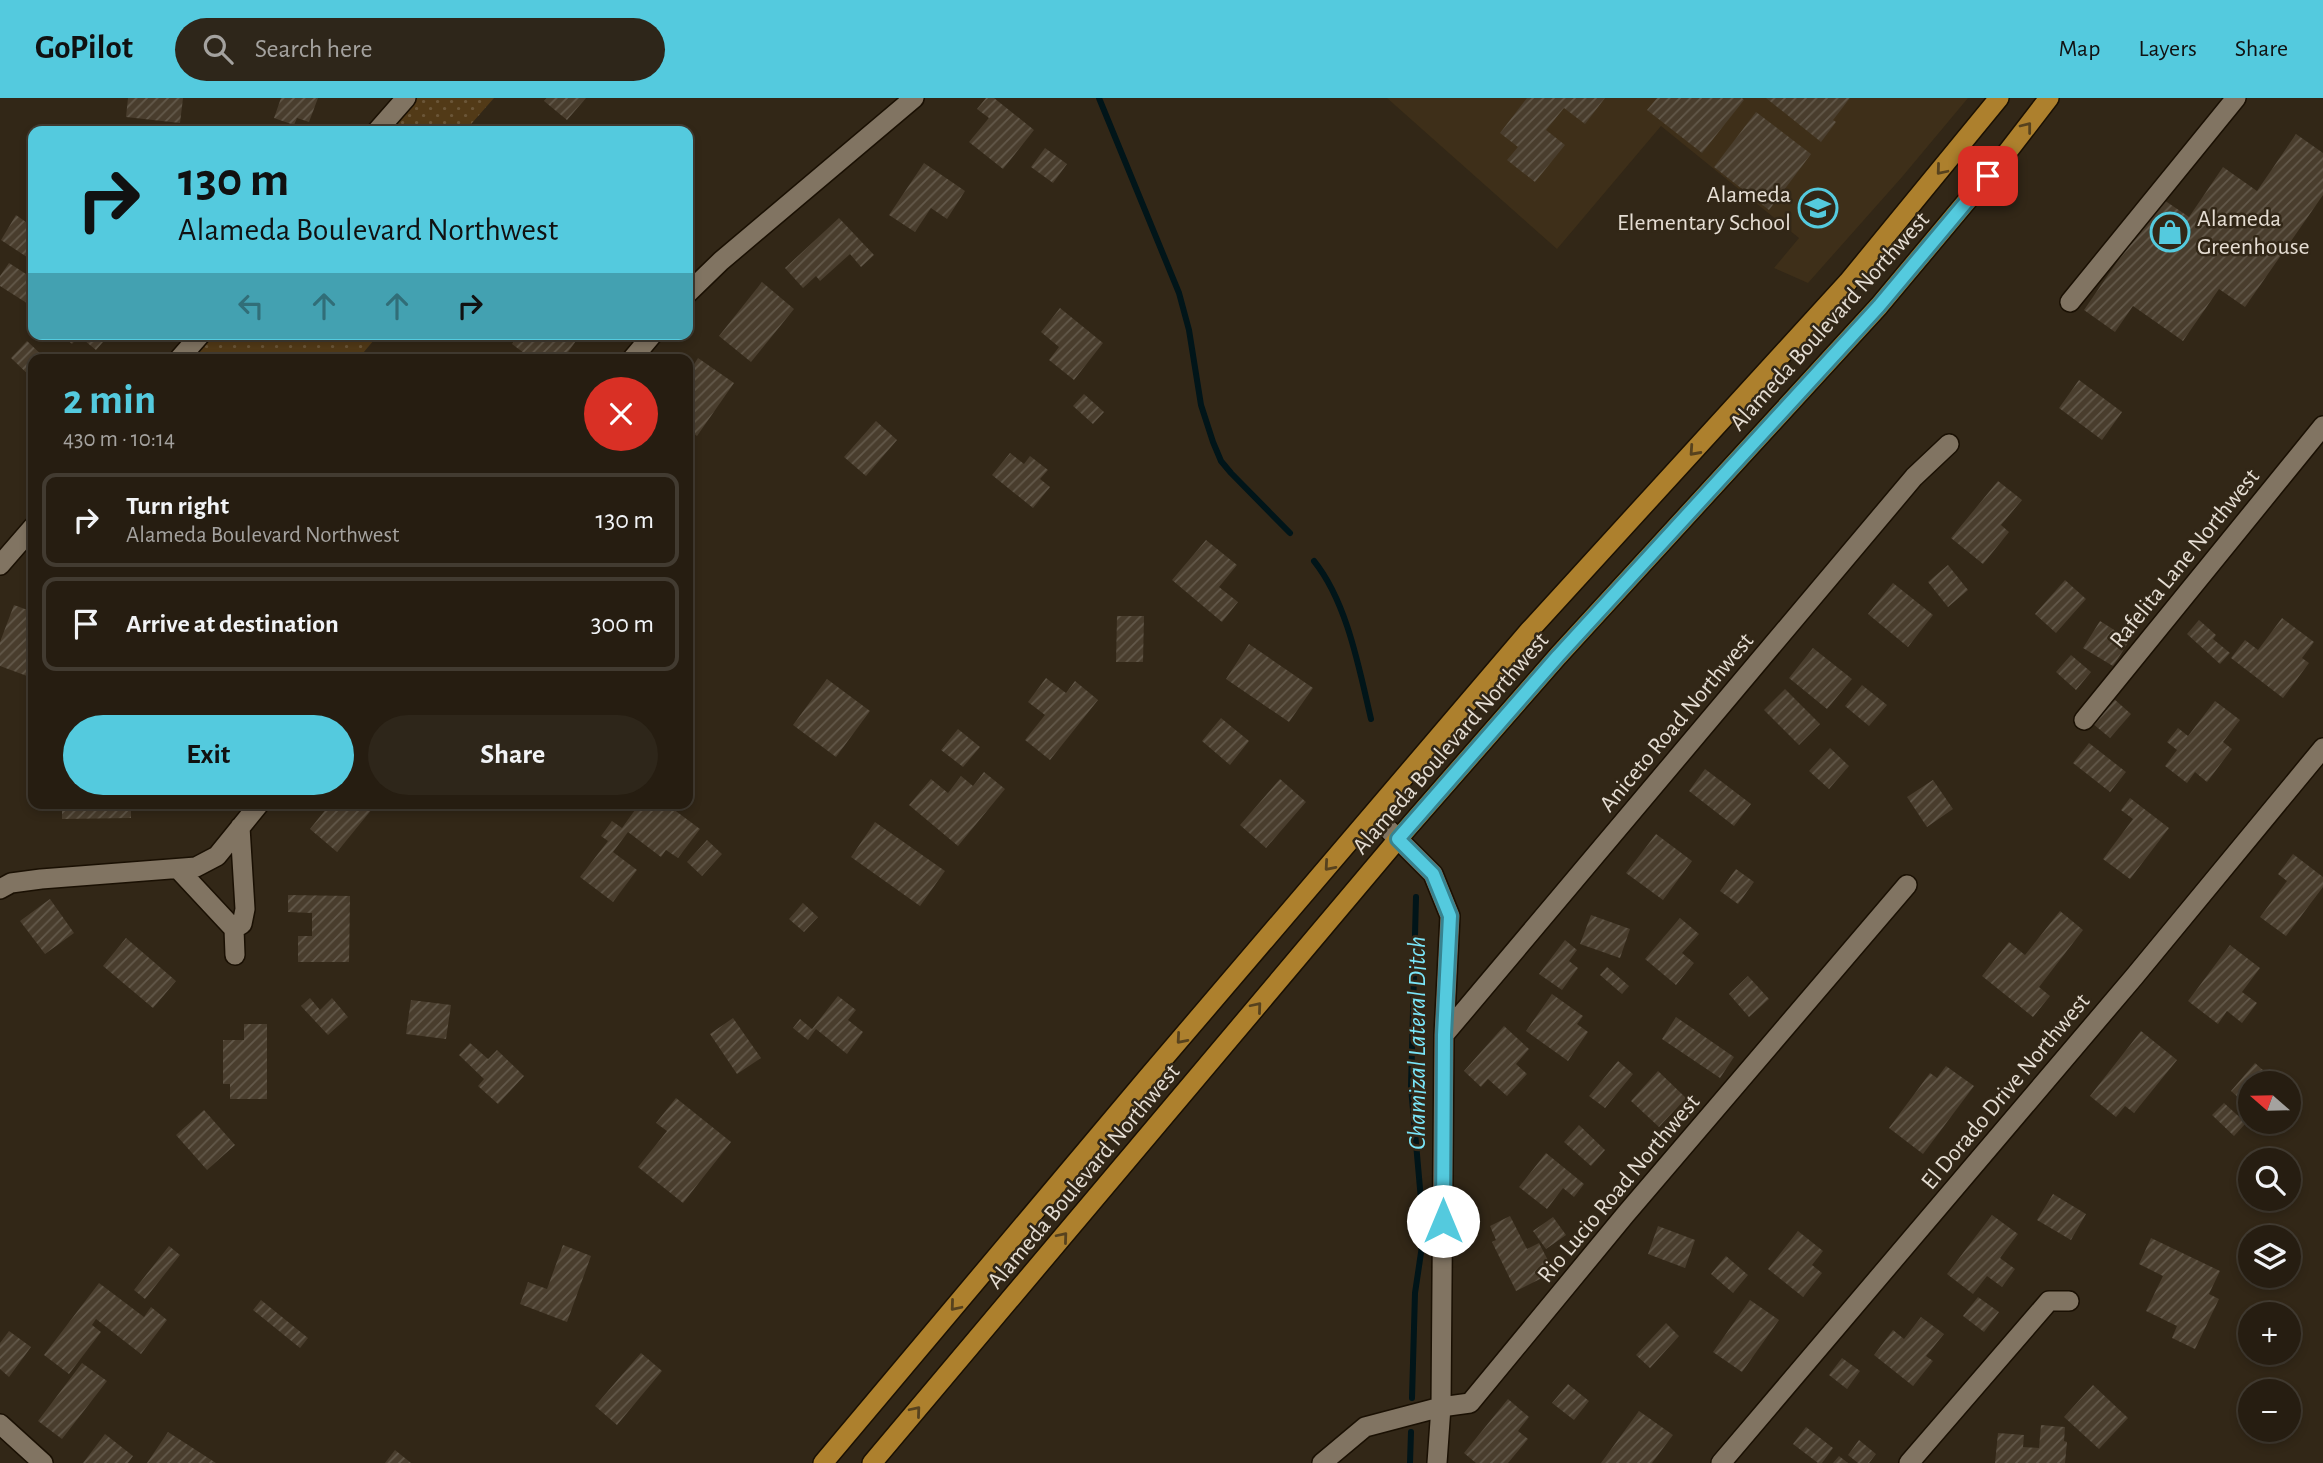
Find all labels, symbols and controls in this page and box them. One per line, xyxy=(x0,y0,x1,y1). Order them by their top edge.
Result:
search box xyxy=(175,18,665,81)
icon: search xyxy=(199,30,237,68)
text: GoPilot xyxy=(35,32,133,65)
text: Search here xyxy=(255,36,372,62)
text: Map xyxy=(2058,37,2100,61)
text: Layers xyxy=(2138,37,2197,61)
text: Share xyxy=(2235,37,2288,61)
one-way arrow xyxy=(2018,122,2031,134)
pin xyxy=(1958,146,2018,206)
icon: right xyxy=(63,154,154,245)
text: 130 m xyxy=(178,156,289,205)
icon: arrive xyxy=(1969,157,2007,195)
one-way arrow xyxy=(1937,162,1949,175)
place label: Alameda Elementary School xyxy=(1617,183,1791,235)
school or university icon: Alameda Elementary School xyxy=(1797,187,1839,229)
street label: Alameda Boulevard Northwest xyxy=(1725,207,1934,436)
place label: Alameda Greenhouse xyxy=(2197,207,2310,259)
shop icon: Alameda Greenhouse xyxy=(2149,211,2191,253)
text: Alameda Boulevard Northwest xyxy=(178,214,558,246)
icon: left xyxy=(232,287,270,325)
icon: ahead xyxy=(305,287,343,325)
icon: ahead xyxy=(378,287,416,325)
icon: right xyxy=(451,287,489,325)
button: close xyxy=(584,377,658,451)
text: 2 min xyxy=(63,379,156,421)
text: 430 m · 10:14 xyxy=(63,428,175,451)
one-way arrow xyxy=(1690,443,1702,456)
street label: Rafelita Lane Northwest xyxy=(2105,464,2264,653)
text: Turn right xyxy=(126,493,229,519)
icon: right xyxy=(67,501,105,539)
text: 130 m xyxy=(596,507,654,533)
text: Alameda Boulevard Northwest xyxy=(126,524,399,547)
icon: arrive xyxy=(67,605,105,643)
text: Arrive at destination xyxy=(126,611,339,637)
text: 300 m xyxy=(591,611,654,637)
street label: Alameda Boulevard Northwest xyxy=(1348,628,1554,859)
street label: Aniceto Road Northwest xyxy=(1595,628,1759,817)
button: Exit xyxy=(63,715,354,795)
button: Share xyxy=(368,715,658,795)
one-way arrow xyxy=(1325,858,1337,871)
water label: Chamizal Lateral Ditch xyxy=(1404,936,1430,1150)
street label: El Dorado Drive Northwest xyxy=(1917,989,2095,1194)
one-way arrow xyxy=(1249,1002,1261,1015)
one-way arrow xyxy=(1177,1030,1189,1043)
street label: Alameda Boulevard Northwest xyxy=(983,1059,1185,1294)
north arrow xyxy=(2238,1071,2301,1134)
map controls xyxy=(2238,1071,2301,1442)
street label: Rio Lucio Road Northwest xyxy=(1533,1090,1705,1287)
button: search xyxy=(2238,1148,2301,1211)
position arrow xyxy=(1406,1184,1480,1258)
button: layers xyxy=(2238,1225,2301,1288)
one-way arrow xyxy=(1055,1232,1067,1245)
one-way arrow xyxy=(951,1298,963,1311)
button: + xyxy=(2238,1302,2301,1365)
button: − xyxy=(2238,1379,2301,1442)
one-way arrow xyxy=(908,1406,920,1419)

